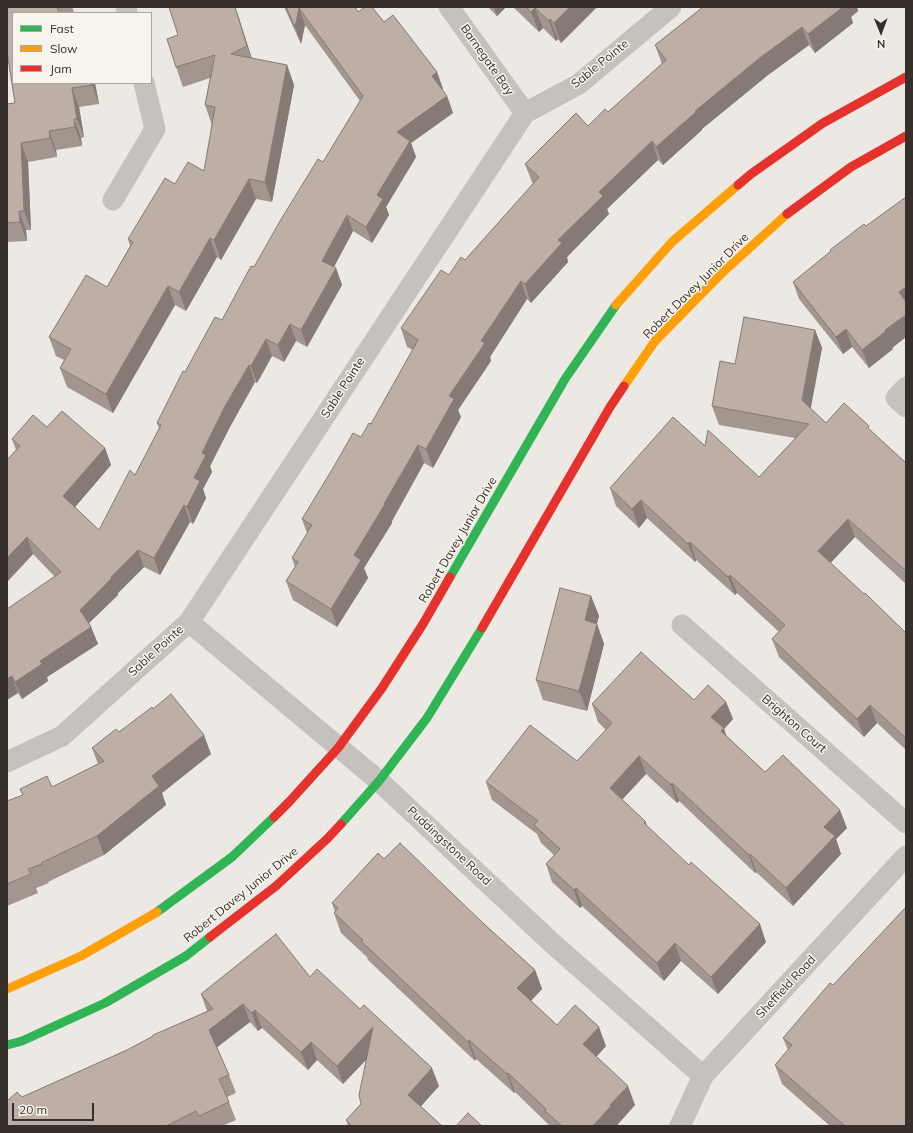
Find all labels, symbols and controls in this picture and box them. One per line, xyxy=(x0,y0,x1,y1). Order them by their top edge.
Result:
legend xyxy=(12,12,152,84)
north arrow xyxy=(861,12,901,52)
text: Fast xyxy=(50,21,74,36)
street label: Barnegate Bay xyxy=(457,22,517,98)
street label: Sable Pointe xyxy=(569,37,631,91)
text: N xyxy=(877,37,885,51)
text: Slow xyxy=(50,41,78,56)
text: Jam xyxy=(50,61,72,76)
street label: Robert Davey Junior Drive xyxy=(640,230,752,342)
street label: Sable Pointe xyxy=(318,355,368,421)
street label: Robert Davey Junior Drive xyxy=(416,474,500,606)
street label: Sable Pointe xyxy=(125,622,187,680)
street label: Brighton Court xyxy=(759,692,829,756)
street label: Puddingstone Road xyxy=(404,804,494,888)
street label: Robert Davey Junior Drive xyxy=(181,844,301,946)
street label: Sheffield Road xyxy=(753,953,819,1021)
scale bar xyxy=(14,1095,96,1121)
text: 20 m xyxy=(19,1102,47,1117)

